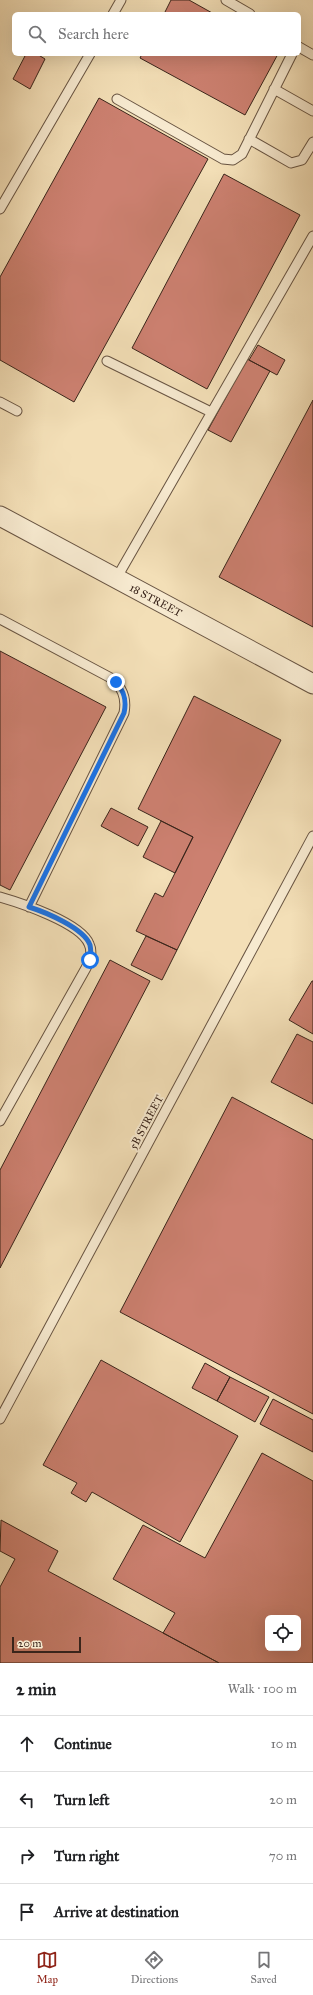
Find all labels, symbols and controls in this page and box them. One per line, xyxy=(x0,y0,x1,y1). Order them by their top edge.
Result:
search box xyxy=(12,12,301,56)
icon: search xyxy=(26,23,48,45)
text: Search here xyxy=(58,25,129,43)
street label: 18 STREET xyxy=(127,581,185,620)
route end xyxy=(107,673,125,691)
route start xyxy=(81,951,99,969)
street label: 5B STREET xyxy=(127,1092,166,1152)
map controls xyxy=(265,1615,301,1651)
button: locate xyxy=(265,1615,301,1651)
scale bar xyxy=(12,1635,81,1654)
text: 20 m xyxy=(18,1637,41,1650)
text: 2 min xyxy=(16,1679,56,1700)
text: Walk · 100 m xyxy=(228,1681,297,1697)
icon: ahead xyxy=(16,1733,38,1755)
text: Continue xyxy=(54,1735,112,1753)
text: 10 m xyxy=(271,1736,297,1752)
icon: left xyxy=(16,1789,38,1811)
text: Turn left xyxy=(54,1791,110,1809)
text: 20 m xyxy=(269,1792,297,1808)
icon: right xyxy=(16,1845,38,1867)
text: Turn right xyxy=(54,1847,119,1865)
text: 70 m xyxy=(269,1848,297,1864)
icon: arrive xyxy=(16,1901,38,1923)
text: Arrive at destination xyxy=(54,1903,179,1921)
tab: Map xyxy=(36,1949,58,1986)
tab: Directions xyxy=(131,1949,178,1986)
tab: Saved xyxy=(251,1949,277,1986)

